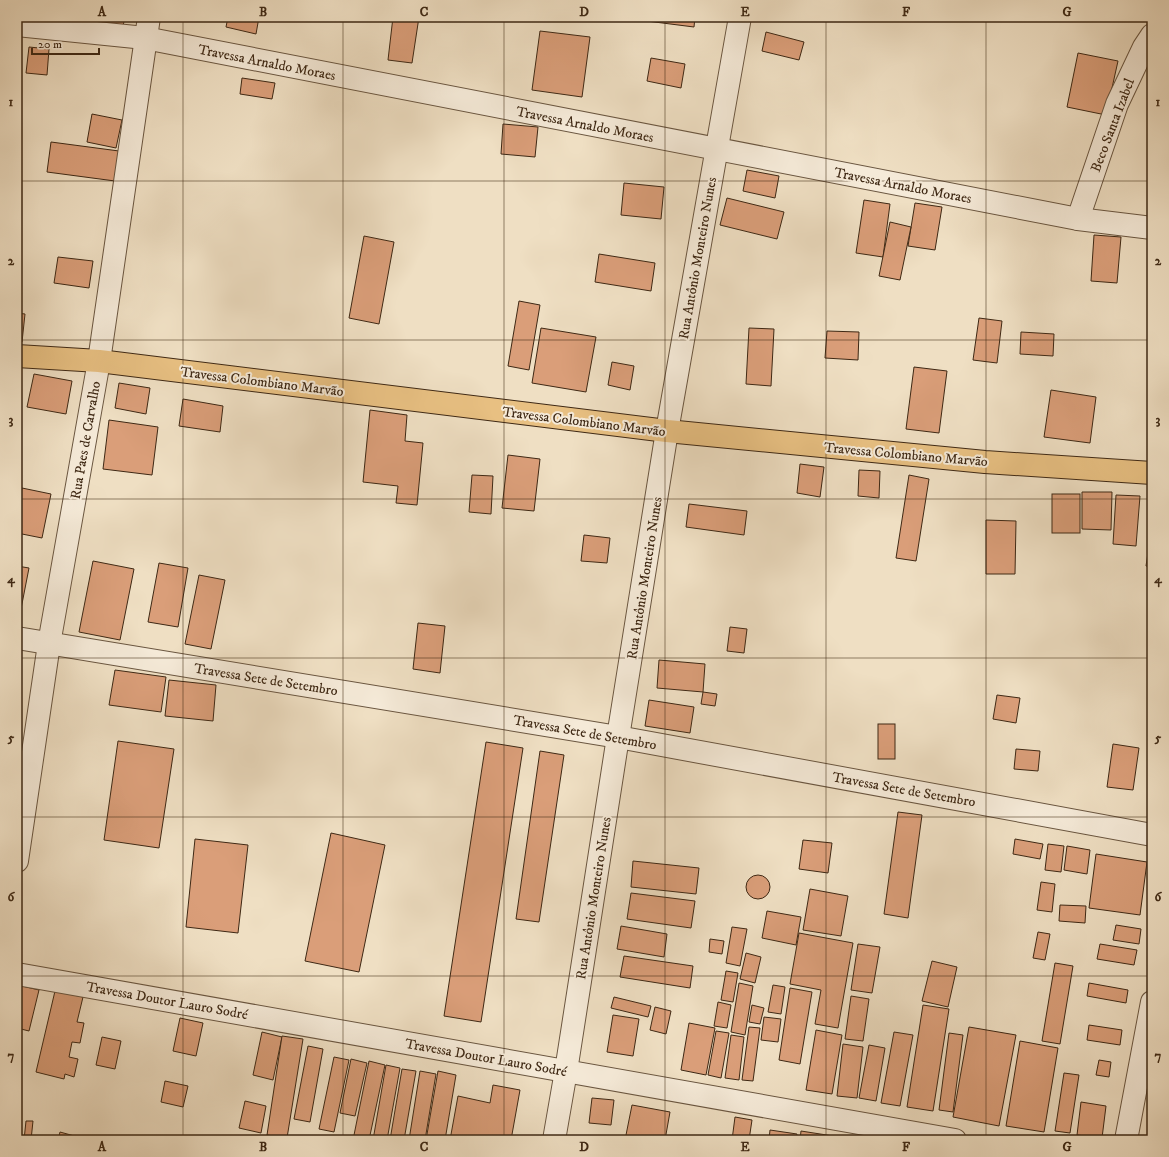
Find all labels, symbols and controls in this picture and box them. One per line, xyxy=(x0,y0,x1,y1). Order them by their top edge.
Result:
text: A xyxy=(97,4,107,20)
text: B xyxy=(259,4,267,20)
text: C xyxy=(420,4,429,20)
text: D xyxy=(579,4,589,20)
text: E xyxy=(740,4,750,20)
text: F xyxy=(902,4,911,20)
text: G xyxy=(1062,4,1072,20)
scale bar xyxy=(32,30,99,56)
text: 20 m xyxy=(38,37,62,52)
street label: Travessa Arnaldo Moraes xyxy=(196,41,337,85)
street label: Beco Santa Izabel xyxy=(1087,75,1139,175)
text: 1 xyxy=(9,94,14,110)
text: 1 xyxy=(1156,94,1161,110)
street label: Travessa Arnaldo Moraes xyxy=(514,103,655,147)
street label: Travessa Arnaldo Moraes xyxy=(832,164,973,208)
street label: Rua Antônio Monteiro Nunes xyxy=(675,175,721,341)
text: 2 xyxy=(8,253,15,269)
text: 2 xyxy=(1155,253,1162,269)
street label: Travessa Colombiano Marvão xyxy=(179,363,345,401)
street label: Rua Paes de Carvalho xyxy=(67,380,105,501)
street label: Travessa Colombiano Marvão xyxy=(501,403,667,441)
text: 3 xyxy=(9,412,14,428)
text: 3 xyxy=(1156,412,1161,428)
street label: Travessa Colombiano Marvão xyxy=(823,439,989,471)
street label: Rua Antônio Monteiro Nunes xyxy=(623,495,667,661)
text: 4 xyxy=(6,571,15,588)
text: 4 xyxy=(1153,571,1162,588)
street label: Travessa Sete de Setembro xyxy=(193,660,339,700)
street label: Travessa Sete de Setembro xyxy=(512,712,658,754)
text: 5 xyxy=(7,730,15,746)
text: 5 xyxy=(1154,730,1162,746)
street label: Travessa Sete de Setembro xyxy=(831,769,977,811)
street label: Rua Antônio Monteiro Nunes xyxy=(572,815,616,981)
text: 6 xyxy=(8,889,16,905)
text: 6 xyxy=(1155,889,1163,905)
street label: Travessa Doutor Lauro Sodré xyxy=(85,978,249,1024)
street label: Travessa Doutor Lauro Sodré xyxy=(404,1035,568,1081)
text: 7 xyxy=(8,1048,15,1064)
text: 7 xyxy=(1155,1048,1162,1064)
text: A xyxy=(97,1139,107,1155)
text: B xyxy=(259,1139,267,1155)
text: C xyxy=(420,1139,429,1155)
text: D xyxy=(579,1139,589,1155)
text: E xyxy=(740,1139,750,1155)
text: F xyxy=(902,1139,911,1155)
text: G xyxy=(1062,1139,1072,1155)

